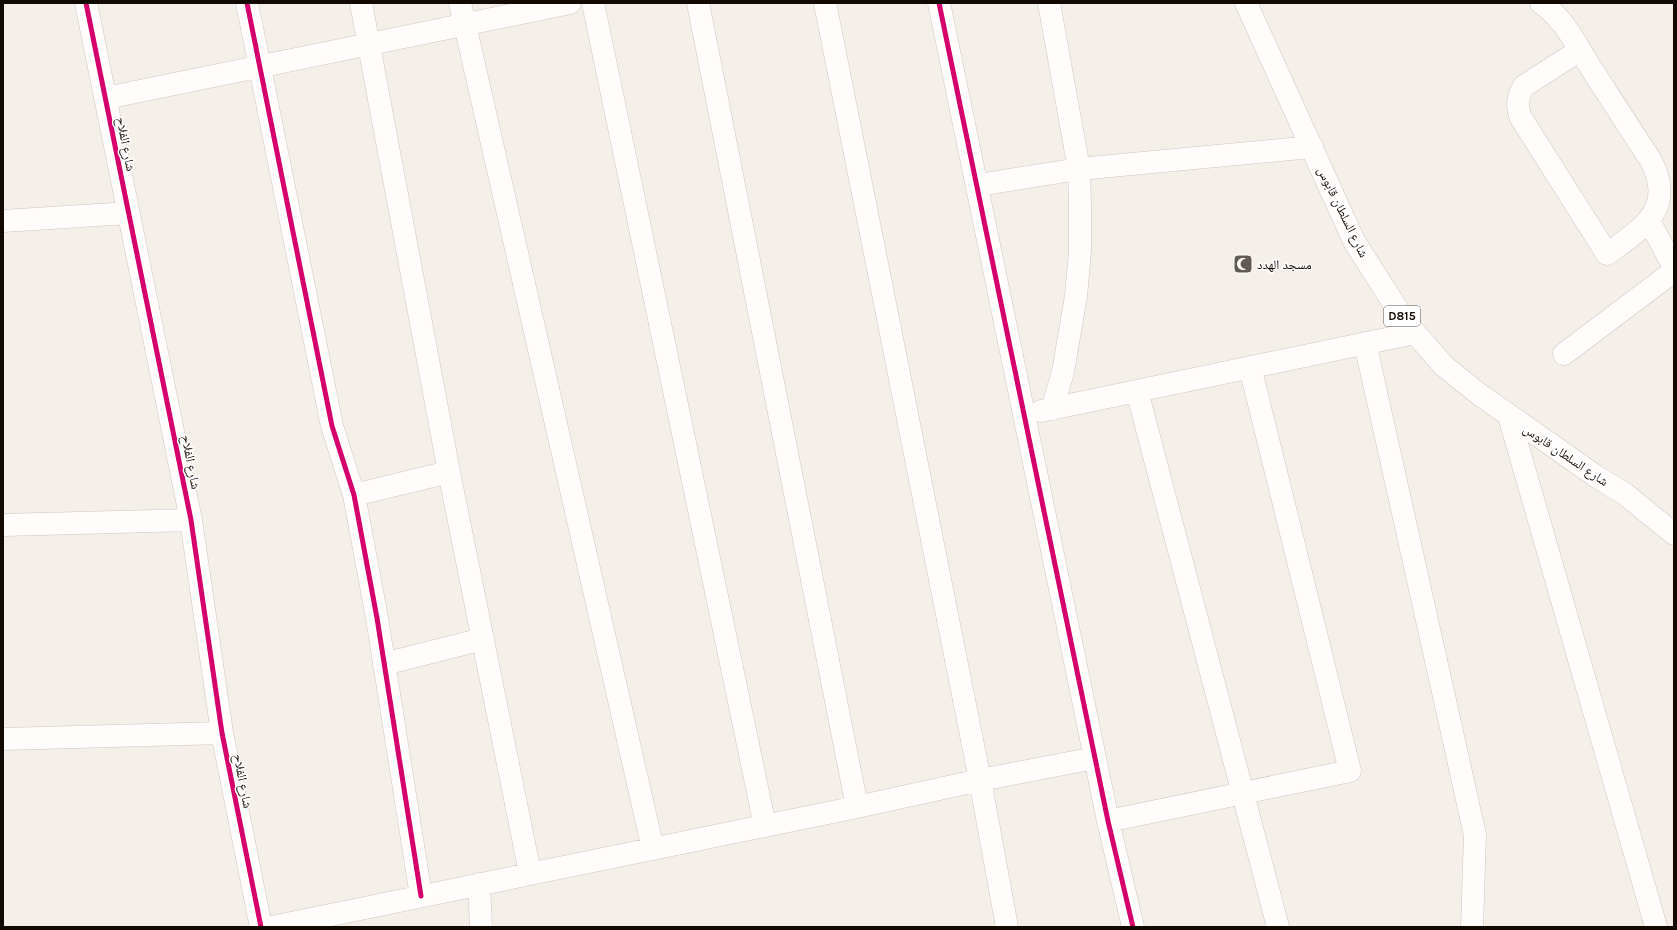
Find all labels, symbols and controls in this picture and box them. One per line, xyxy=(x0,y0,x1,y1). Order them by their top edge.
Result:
street label: شارع الفلاح xyxy=(111,116,139,173)
street label: شارع السلطان قابوس xyxy=(1313,164,1371,261)
mosque icon: مسجد الهدد xyxy=(1232,253,1254,275)
place label: مسجد الهدد xyxy=(1257,257,1312,272)
road number: D815 xyxy=(1384,306,1420,326)
street label: شارع السلطان قابوس xyxy=(1520,421,1611,491)
street label: شارع الفلاح xyxy=(176,434,204,491)
street label: شارع الفلاح xyxy=(228,753,256,810)

